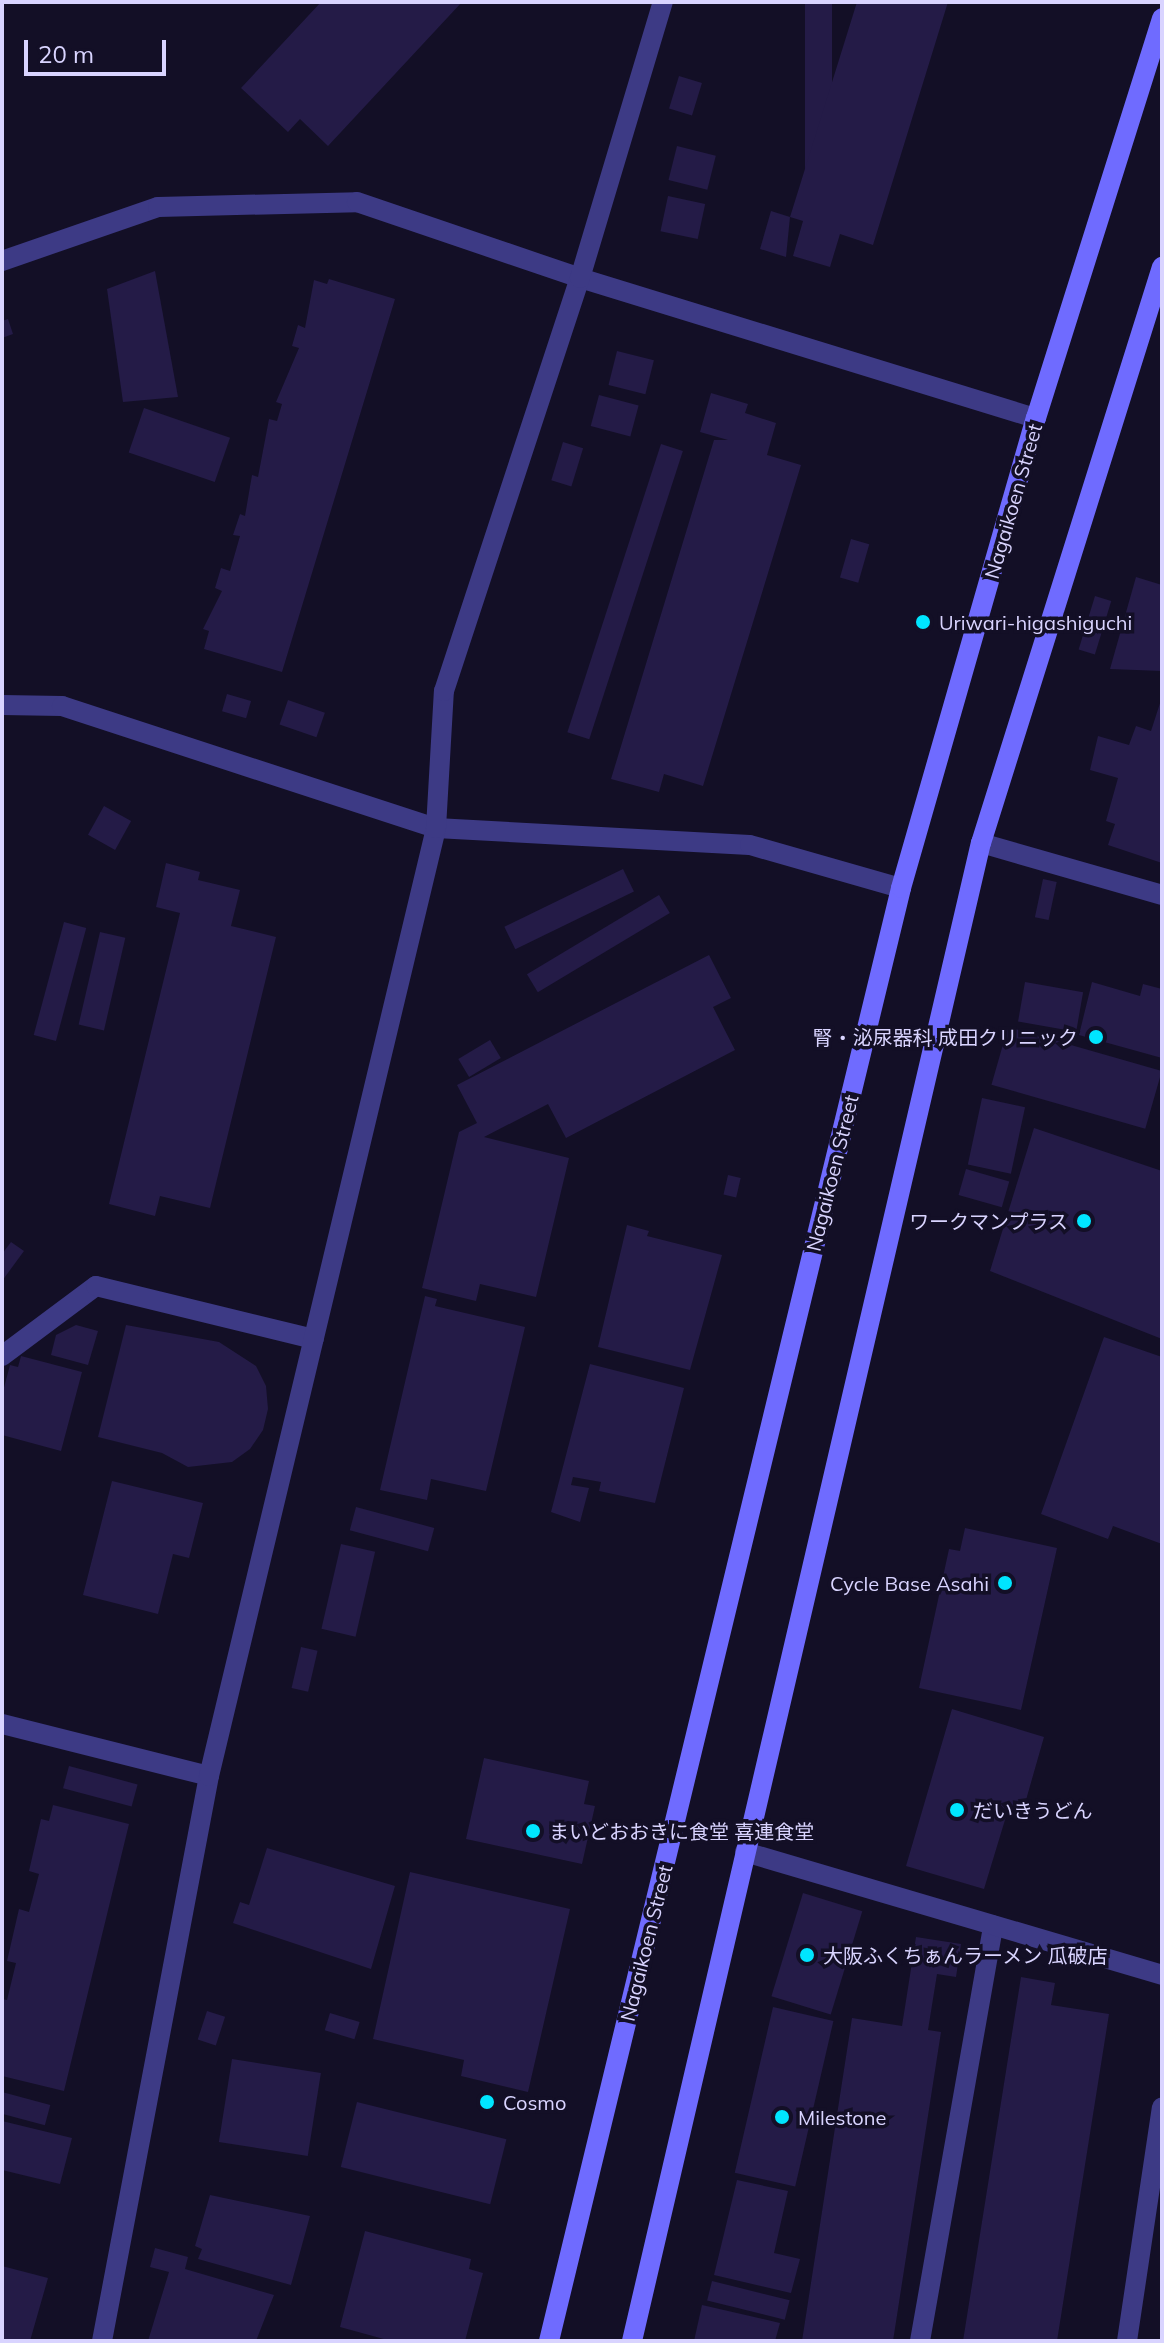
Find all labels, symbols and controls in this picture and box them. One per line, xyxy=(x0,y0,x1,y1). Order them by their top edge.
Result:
scale bar xyxy=(28,24,170,74)
text: 20 m xyxy=(38,39,94,69)
street label: Nagaikoen Street xyxy=(979,421,1047,581)
place label: Uriwari-higashiguchi xyxy=(939,610,1132,634)
marker: Uriwari-higashiguchi xyxy=(914,613,932,631)
place label: 腎・泌尿器科 成田クリニック xyxy=(813,1025,1078,1049)
marker: 腎・泌尿器科 成田クリニック xyxy=(1085,1026,1107,1048)
street label: Nagaikoen Street xyxy=(801,1092,863,1254)
place label: ワークマンプラス xyxy=(908,1209,1068,1233)
marker: ワークマンプラス xyxy=(1075,1212,1093,1230)
place label: Cycle Base Asahi xyxy=(830,1571,989,1595)
marker: Cycle Base Asahi xyxy=(996,1574,1014,1592)
place label: だいきうどん xyxy=(973,1798,1093,1822)
marker: だいきうどん xyxy=(948,1801,966,1819)
place label: まいどおおきに食堂 喜連食堂 xyxy=(549,1819,814,1843)
marker: まいどおおきに食堂 喜連食堂 xyxy=(524,1822,542,1840)
street label: Nagaikoen Street xyxy=(615,1862,677,2024)
place label: 大阪ふくちぁんラーメン 瓜破店 xyxy=(823,1943,1108,1967)
marker: 大阪ふくちぁんラーメン 瓜破店 xyxy=(798,1946,816,1964)
place label: Cosmo xyxy=(503,2090,566,2114)
marker: Cosmo xyxy=(478,2093,496,2111)
place label: Milestone xyxy=(798,2105,886,2129)
marker: Milestone xyxy=(773,2108,791,2126)

